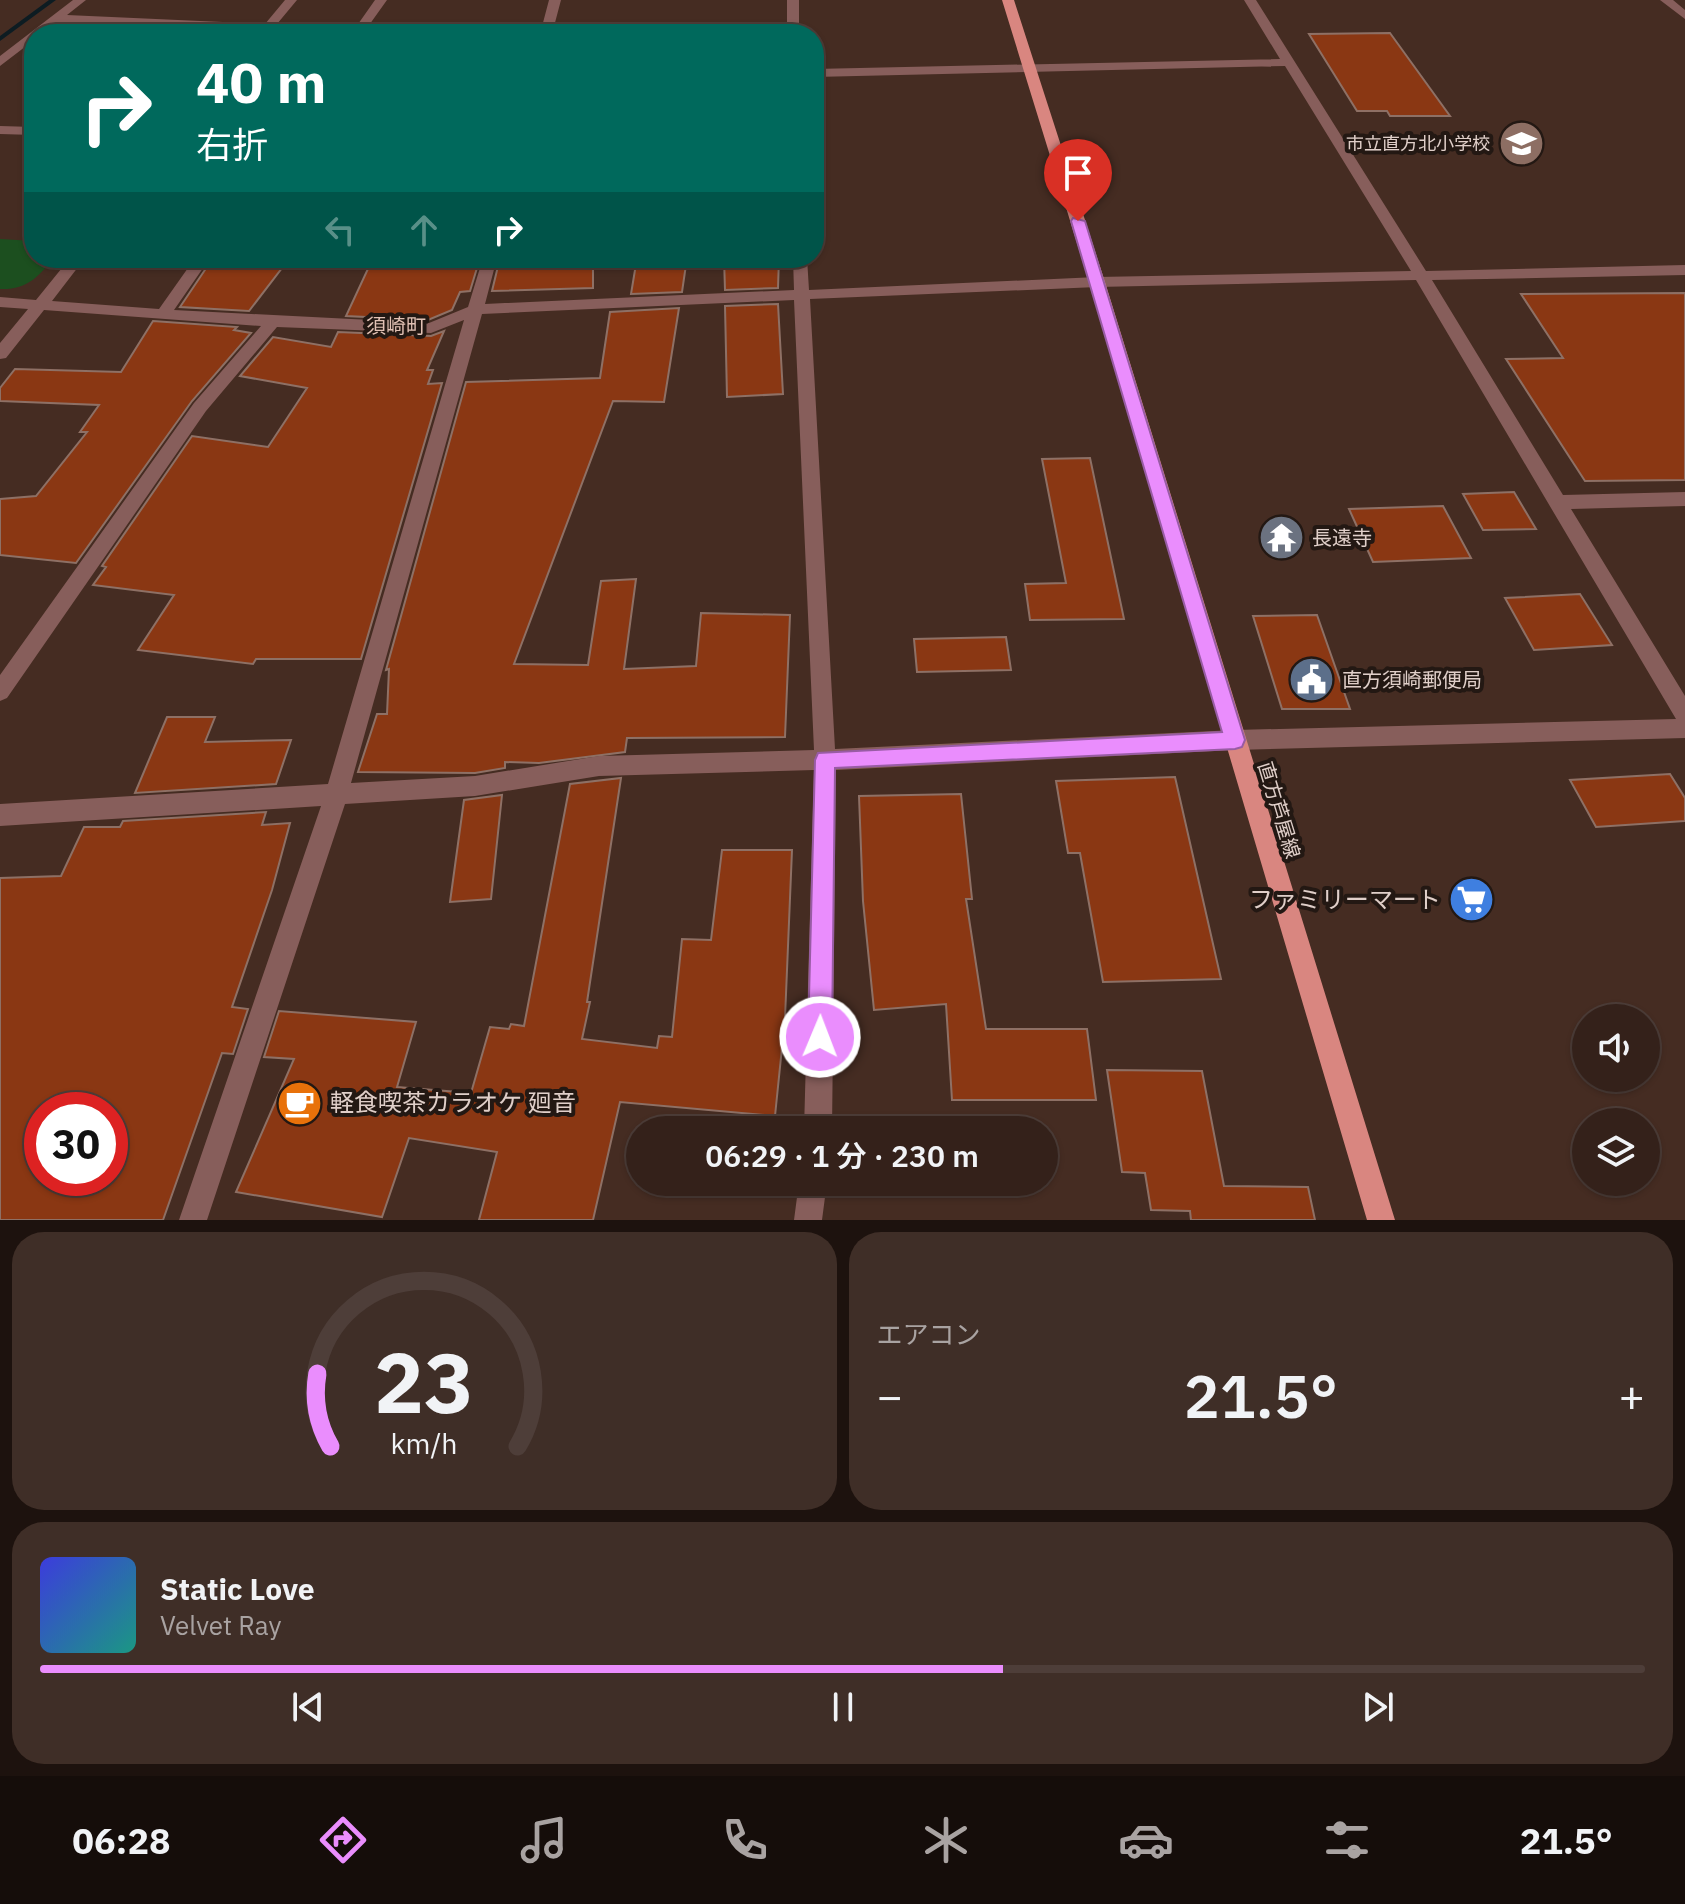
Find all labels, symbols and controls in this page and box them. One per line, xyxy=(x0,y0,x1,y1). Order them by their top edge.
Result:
text: 40 m xyxy=(196,46,326,118)
icon: right xyxy=(64,56,168,160)
school or university icon: 市立直方北小学校 xyxy=(1497,120,1545,168)
text: 右折 xyxy=(196,121,268,168)
place label: 市立直方北小学校 xyxy=(1346,132,1490,155)
pin xyxy=(1044,139,1112,221)
icon: arrive xyxy=(1056,151,1100,195)
icon: left xyxy=(318,208,362,252)
icon: ahead xyxy=(402,208,446,252)
icon: right xyxy=(486,208,530,252)
district label: 須崎町 xyxy=(366,312,426,339)
temple icon: 長遠寺 xyxy=(1257,514,1305,562)
place label: 長遠寺 xyxy=(1312,524,1372,551)
public building icon: 直方須崎郵便局 xyxy=(1287,656,1335,704)
place label: 直方須崎郵便局 xyxy=(1342,666,1482,693)
street label: 直方芦屋線 xyxy=(1252,758,1307,862)
supermarket icon: ファミリーマート xyxy=(1448,876,1496,924)
place label: ファミリーマート xyxy=(1249,883,1441,915)
position arrow xyxy=(778,995,862,1079)
map controls xyxy=(1572,1004,1660,1196)
button: sound xyxy=(1572,1004,1660,1092)
cafe icon: 軽食喫茶カラオケ 廻音 xyxy=(275,1079,323,1127)
place label: 軽食喫茶カラオケ 廻音 xyxy=(330,1086,576,1118)
speed limit sign: 30 xyxy=(24,1092,128,1196)
button: layers xyxy=(1572,1108,1660,1196)
text: 06:29 · 1 分 · 230 m xyxy=(705,1136,979,1175)
text: エアコン xyxy=(877,1317,981,1351)
text: 23 xyxy=(374,1328,474,1436)
text: 21.5° xyxy=(1184,1356,1338,1435)
text: − xyxy=(877,1367,903,1424)
text: + xyxy=(1619,1367,1645,1424)
text: km/h xyxy=(391,1425,458,1462)
text: Static Love xyxy=(160,1569,315,1608)
text: Velvet Ray xyxy=(160,1608,281,1642)
icon: previous xyxy=(286,1685,330,1729)
icon: pause xyxy=(821,1685,865,1729)
icon: next xyxy=(1356,1685,1400,1729)
icon: directions xyxy=(315,1812,371,1868)
icon: music xyxy=(516,1812,572,1868)
icon: phone xyxy=(717,1812,773,1868)
icon: climate xyxy=(918,1812,974,1868)
icon: car xyxy=(1118,1812,1174,1868)
icon: filters xyxy=(1319,1812,1375,1868)
text: 06:28 xyxy=(72,1817,171,1864)
text: 21.5° xyxy=(1520,1817,1613,1864)

